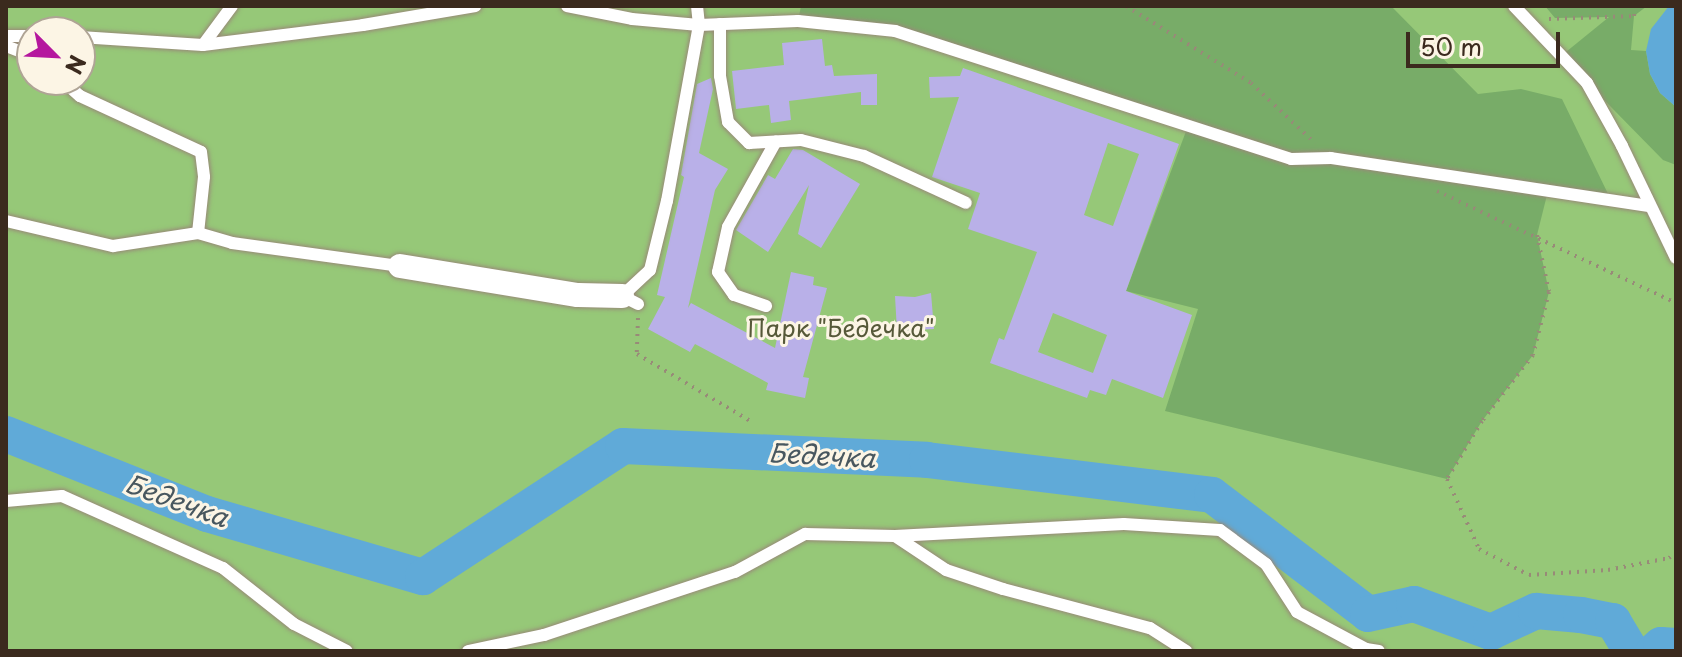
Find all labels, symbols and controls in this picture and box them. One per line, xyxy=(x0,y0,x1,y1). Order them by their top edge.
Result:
north arrow xyxy=(16,16,96,96)
scale bar xyxy=(1410,16,1564,66)
text: 50 m xyxy=(1420,28,1482,64)
text: N xyxy=(58,50,95,80)
park label: Парк "Бедечка" xyxy=(747,314,935,342)
water label: Бедечка xyxy=(768,437,876,473)
water label: Бедечка xyxy=(122,467,232,533)

